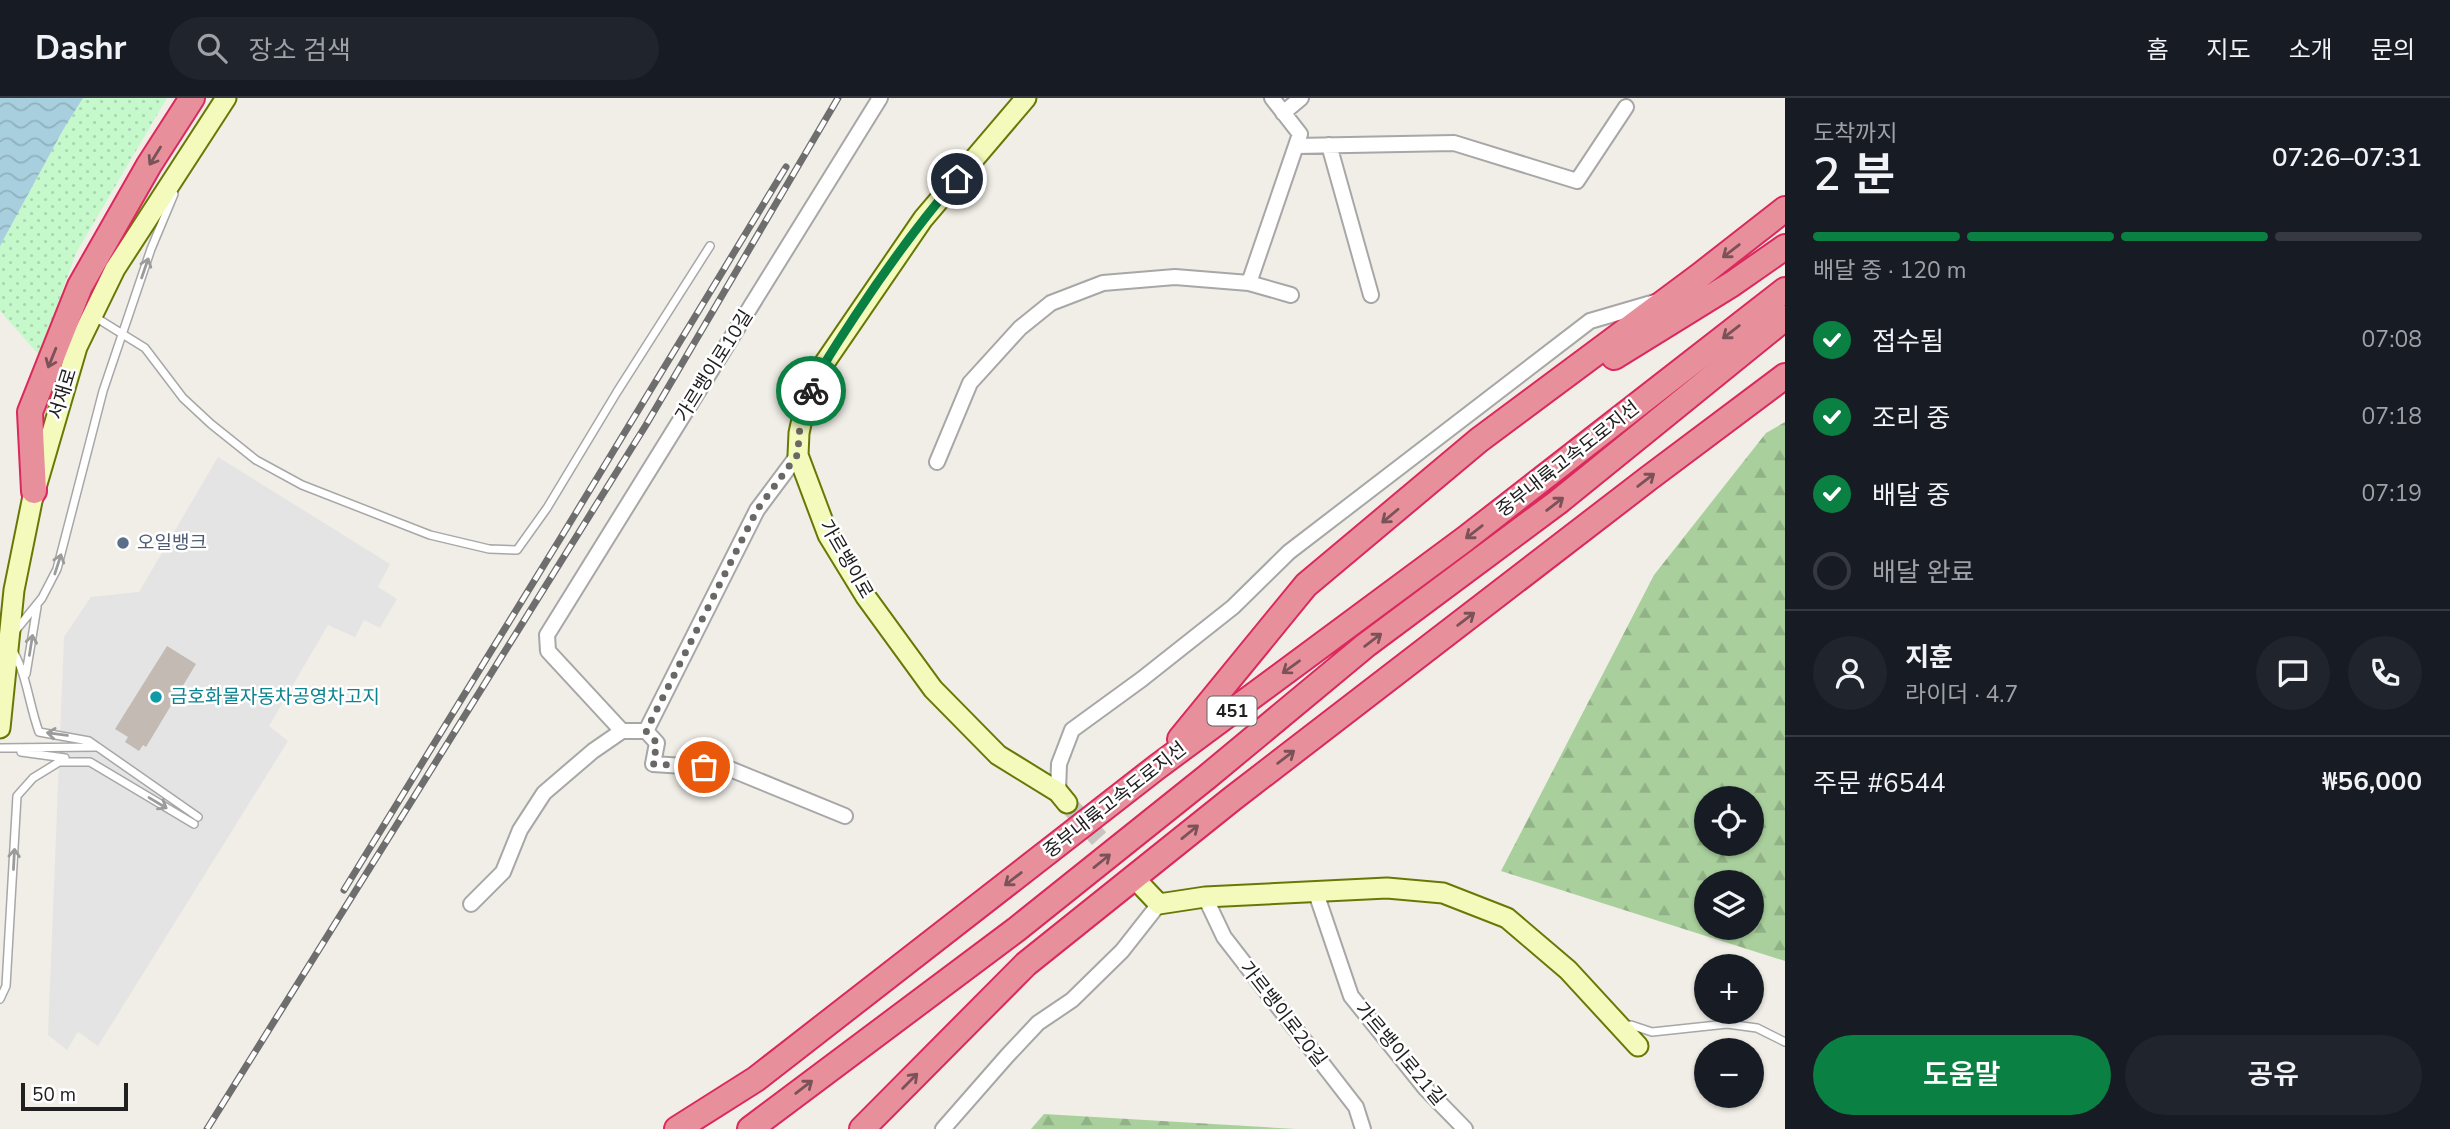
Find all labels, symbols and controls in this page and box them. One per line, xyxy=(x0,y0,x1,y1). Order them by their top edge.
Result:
search box xyxy=(169,17,659,80)
text: Dashr xyxy=(35,26,127,71)
icon: search xyxy=(193,29,231,67)
text: 장소 검색 xyxy=(249,33,351,68)
text: 홈 xyxy=(2146,34,2168,66)
text: 지도 xyxy=(2206,34,2251,66)
text: 소개 xyxy=(2289,34,2333,66)
text: 문의 xyxy=(2371,34,2415,66)
text: 도착까지 xyxy=(1813,118,1898,149)
text: 07:26–07:31 xyxy=(2272,140,2422,175)
text: 2 분 xyxy=(1813,143,1895,206)
one-way arrow xyxy=(148,145,162,165)
pin xyxy=(927,149,987,209)
icon: home xyxy=(938,160,976,198)
one-way arrow xyxy=(1723,244,1741,259)
text: 배달 중 · 120 m xyxy=(1813,255,1966,286)
one-way arrow xyxy=(140,257,152,279)
street label: 가르뱅이로10길 xyxy=(669,305,759,427)
icon: check xyxy=(1813,321,1851,359)
one-way arrow xyxy=(1723,324,1741,339)
text: 접수됨 xyxy=(1872,324,1944,359)
text: 07:08 xyxy=(2362,324,2422,355)
one-way arrow xyxy=(44,346,57,368)
courier xyxy=(776,356,846,426)
street label: 서재로 xyxy=(43,365,83,423)
icon: bike xyxy=(792,372,830,410)
street label: 중부내륙고속도로지선 xyxy=(1491,395,1645,523)
icon: check xyxy=(1813,398,1851,436)
text: 조리 중 xyxy=(1872,401,1950,436)
text: 07:18 xyxy=(2362,401,2422,432)
one-way arrow xyxy=(1637,472,1655,487)
icon: check xyxy=(1813,475,1851,513)
text: 배달 중 xyxy=(1872,478,1950,513)
text: 07:19 xyxy=(2362,478,2422,509)
one-way arrow xyxy=(1545,496,1563,511)
one-way arrow xyxy=(1381,508,1399,523)
street label: 가르뱅이로 xyxy=(813,515,879,603)
one-way arrow xyxy=(1466,525,1484,540)
place label: 오일뱅크 xyxy=(137,530,207,556)
marker: 오일뱅크 xyxy=(115,535,131,551)
one-way arrow xyxy=(53,553,65,575)
text: 배달 완료 xyxy=(1872,555,1974,590)
one-way arrow xyxy=(1457,611,1475,626)
one-way arrow xyxy=(1363,633,1382,648)
one-way arrow xyxy=(25,634,38,657)
button: person xyxy=(1813,636,1887,710)
button: chat xyxy=(2256,636,2330,710)
button: phone xyxy=(2348,636,2422,710)
text: 지훈 xyxy=(1905,640,1953,675)
one-way arrow xyxy=(1283,660,1301,675)
text: 라이더 · 4.7 xyxy=(1905,679,2018,710)
place label: 금호화물자동차공영차고지 xyxy=(170,684,380,710)
marker: 금호화물자동차공영차고지 xyxy=(148,689,164,705)
road number: 451 xyxy=(1208,696,1256,726)
one-way arrow xyxy=(46,728,69,741)
street label: 중부내륙고속도로지선 xyxy=(1038,736,1192,864)
pin xyxy=(674,737,734,797)
icon: bag xyxy=(685,748,723,786)
one-way arrow xyxy=(1276,750,1295,765)
text: ₩56,000 xyxy=(2322,764,2422,799)
text: 주문 #6544 xyxy=(1813,766,1946,801)
map controls xyxy=(1694,786,1764,1108)
button: locate xyxy=(1694,786,1764,856)
one-way arrow xyxy=(147,796,167,810)
one-way arrow xyxy=(1180,825,1198,840)
one-way arrow xyxy=(7,847,20,870)
one-way arrow xyxy=(1092,854,1111,869)
button: layers xyxy=(1694,870,1764,940)
one-way arrow xyxy=(1004,872,1023,887)
button: + xyxy=(1694,954,1764,1024)
street label: 가르뱅이로20길 xyxy=(1233,956,1333,1072)
street label: 가르뱅이로21길 xyxy=(1349,997,1451,1111)
button: 도움말 xyxy=(1813,1035,2111,1115)
button: 공유 xyxy=(2125,1035,2422,1115)
button: − xyxy=(1694,1038,1764,1108)
one-way arrow xyxy=(902,1072,919,1089)
scale bar xyxy=(21,1080,128,1112)
one-way arrow xyxy=(794,1080,812,1095)
text: 50 m xyxy=(32,1082,76,1108)

